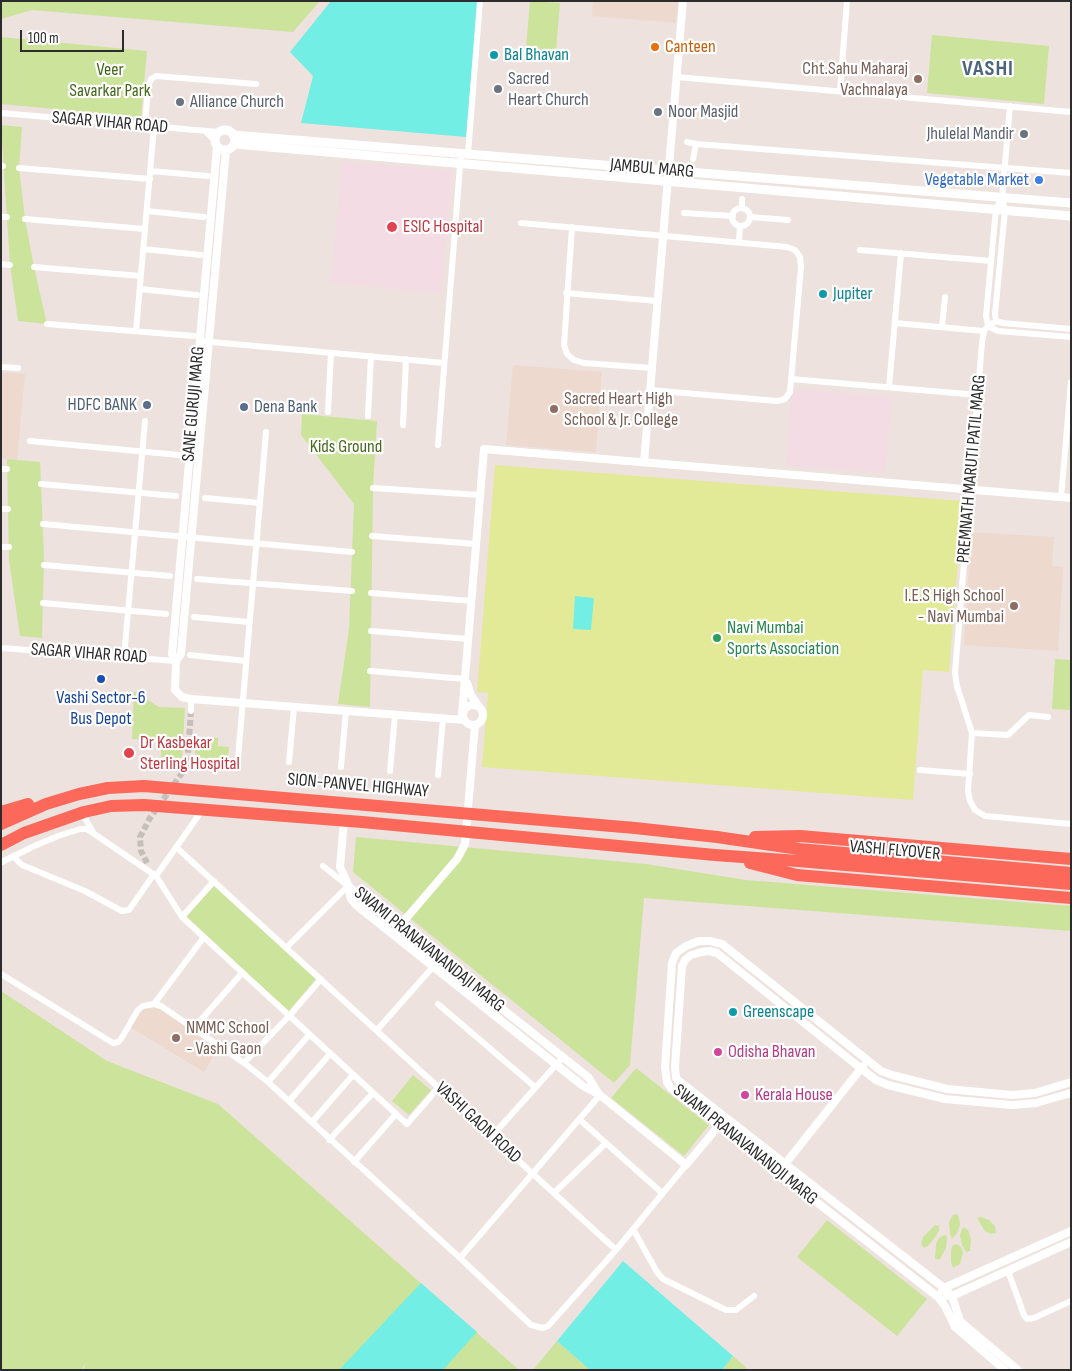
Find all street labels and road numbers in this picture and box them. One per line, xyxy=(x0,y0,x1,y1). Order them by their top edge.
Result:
street label: SAGAR VIHAR ROAD xyxy=(51,107,169,139)
street label: JAMBUL MARG xyxy=(609,155,695,183)
street label: SANE GURUJI MARG xyxy=(178,346,210,462)
street label: PREMNATH MARUTI PATIL MARG xyxy=(953,374,991,564)
street label: SAGAR VIHAR ROAD xyxy=(30,639,148,669)
street label: SION-PANVEL HIGHWAY xyxy=(286,769,430,803)
street label: VASHI FLYOVER xyxy=(849,836,941,866)
street label: SWAMI PRANAVANANDAJI MARG xyxy=(349,883,509,1017)
street label: VASHI GAON ROAD xyxy=(431,1078,525,1168)
street label: SWAMI PRANAVANANDJI MARG xyxy=(668,1080,822,1210)

